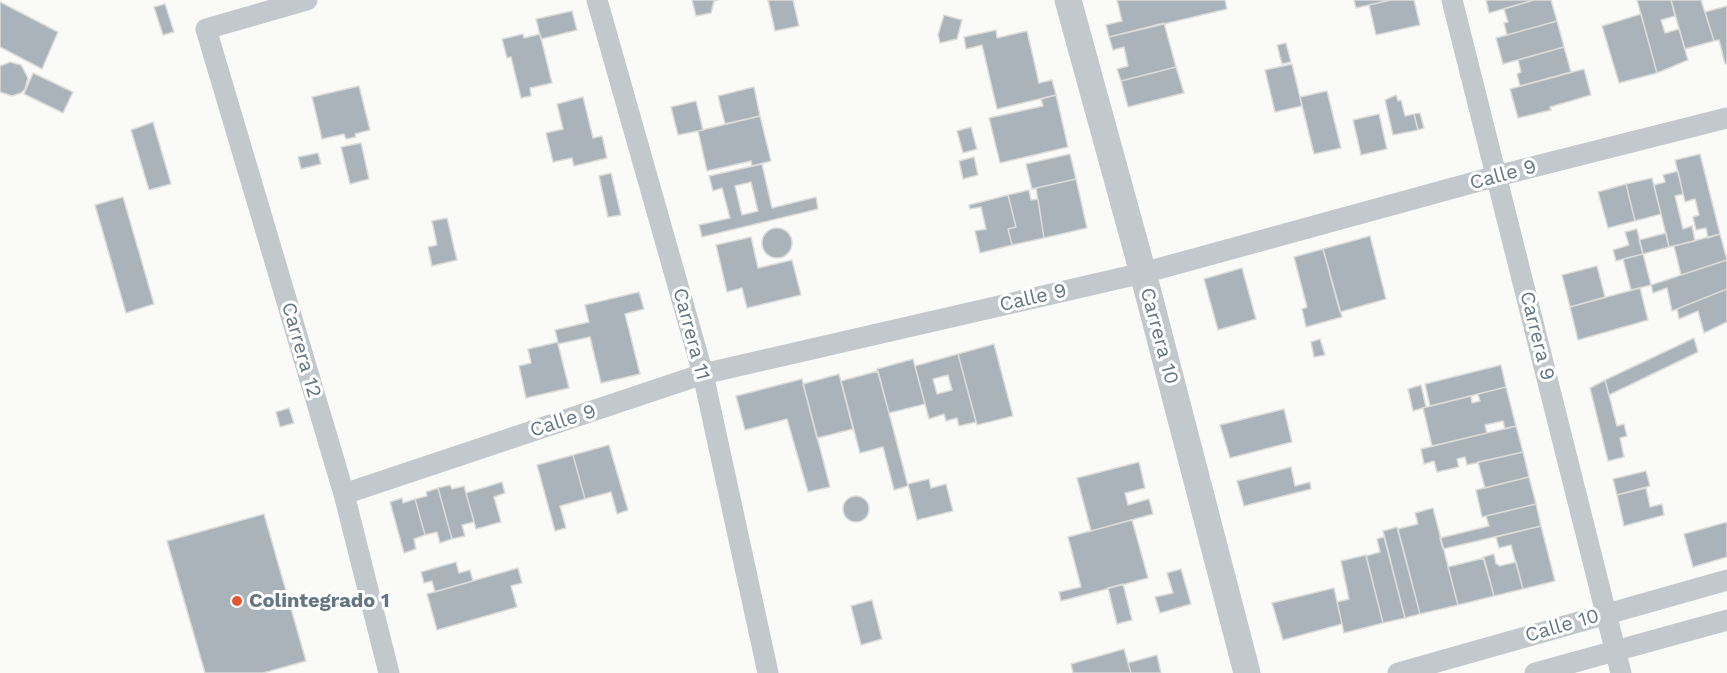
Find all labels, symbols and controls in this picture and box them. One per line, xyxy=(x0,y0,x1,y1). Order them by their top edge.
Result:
street label: Calle 9 xyxy=(1467,155,1539,195)
street label: Calle 9 xyxy=(997,279,1069,317)
street label: Carrera 11 xyxy=(667,285,715,383)
street label: Carrera 10 xyxy=(1135,285,1183,387)
street label: Carrera 9 xyxy=(1514,289,1560,383)
street label: Carrera 12 xyxy=(276,300,326,400)
street label: Calle 9 xyxy=(527,399,599,443)
place label: Colintegrado 1 xyxy=(249,589,390,613)
marker: Colintegrado 1 xyxy=(230,594,244,608)
street label: Calle 10 xyxy=(1522,604,1602,648)

